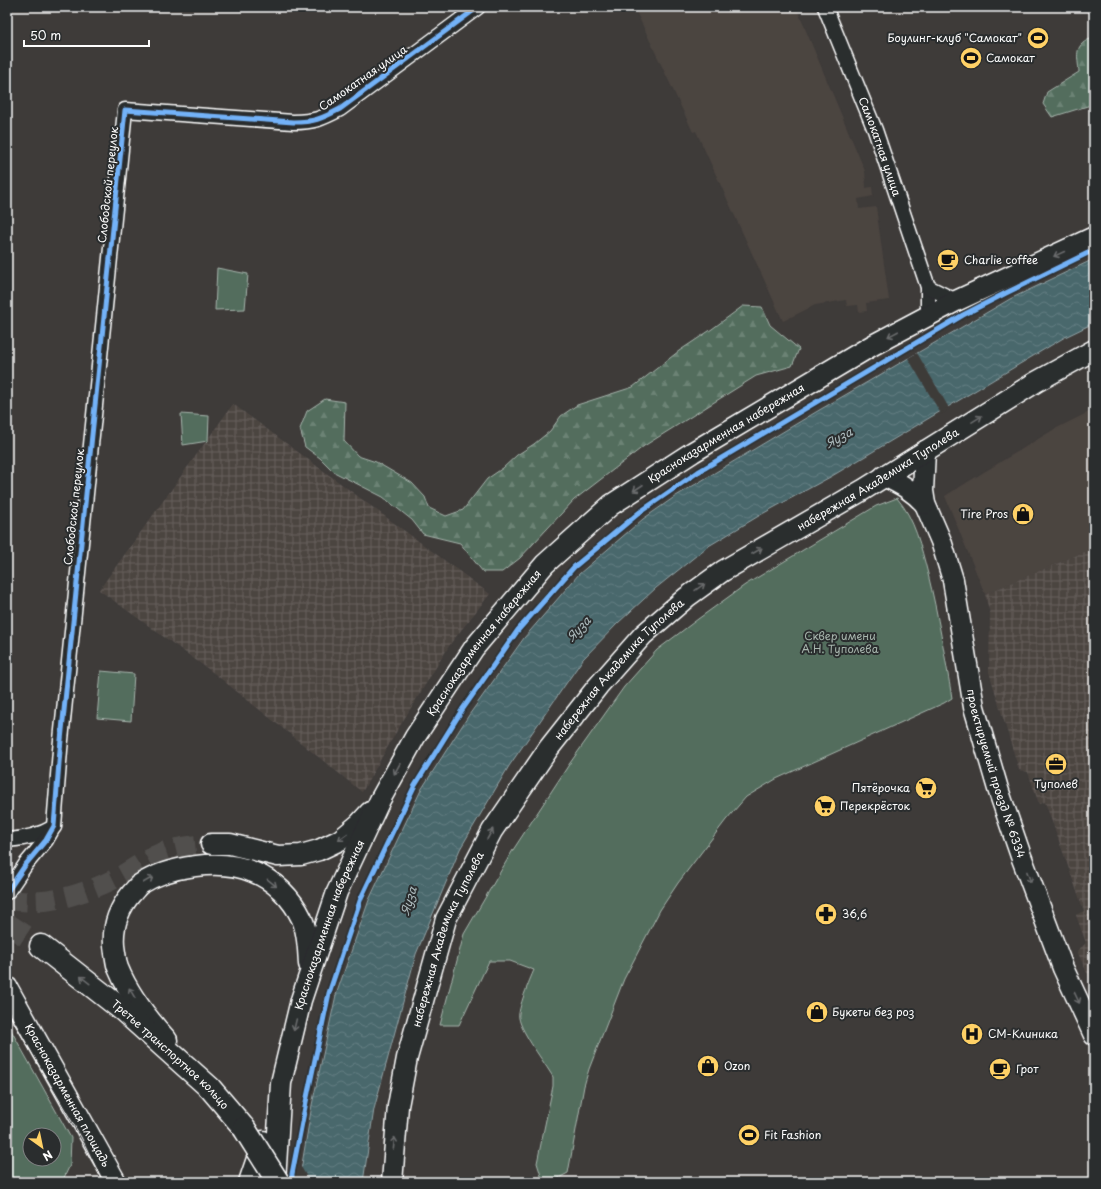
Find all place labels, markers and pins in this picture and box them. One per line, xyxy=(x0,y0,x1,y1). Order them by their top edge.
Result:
sports icon: Боулинг-клуб "Самокат" xyxy=(1025,25,1051,51)
place label: Боулинг-клуб "Самокат" xyxy=(887,29,1022,46)
sports icon: Самокат xyxy=(958,45,984,71)
place label: Самокат xyxy=(986,49,1035,66)
cafe icon: Charlie coffee xyxy=(935,247,961,273)
place label: Charlie coffee xyxy=(964,251,1038,268)
shop icon: Tire Pros xyxy=(1010,501,1036,527)
place label: Tire Pros xyxy=(960,505,1008,522)
office icon: Туполев xyxy=(1043,751,1069,777)
supermarket icon: Пятёрочка xyxy=(913,775,939,801)
place label: Туполев xyxy=(1034,775,1078,792)
place label: Пятёрочка xyxy=(852,779,910,796)
supermarket icon: Перекрёсток xyxy=(812,793,838,819)
place label: Перекрёсток xyxy=(840,797,911,814)
pharmacy icon: 36,6 xyxy=(813,901,839,927)
place label: 36,6 xyxy=(842,905,867,922)
shop icon: Букеты без роз xyxy=(804,999,830,1025)
place label: Букеты без роз xyxy=(832,1003,914,1020)
hospital icon: СМ-Клиника xyxy=(959,1021,985,1047)
place label: СМ-Клиника xyxy=(988,1025,1058,1042)
shop icon: Ozon xyxy=(695,1053,721,1079)
cafe icon: Грот xyxy=(987,1056,1013,1082)
place label: Ozon xyxy=(724,1057,750,1074)
place label: Грот xyxy=(1016,1060,1039,1077)
sports icon: Fit Fashion xyxy=(736,1122,762,1148)
place label: Fit Fashion xyxy=(764,1126,821,1143)

